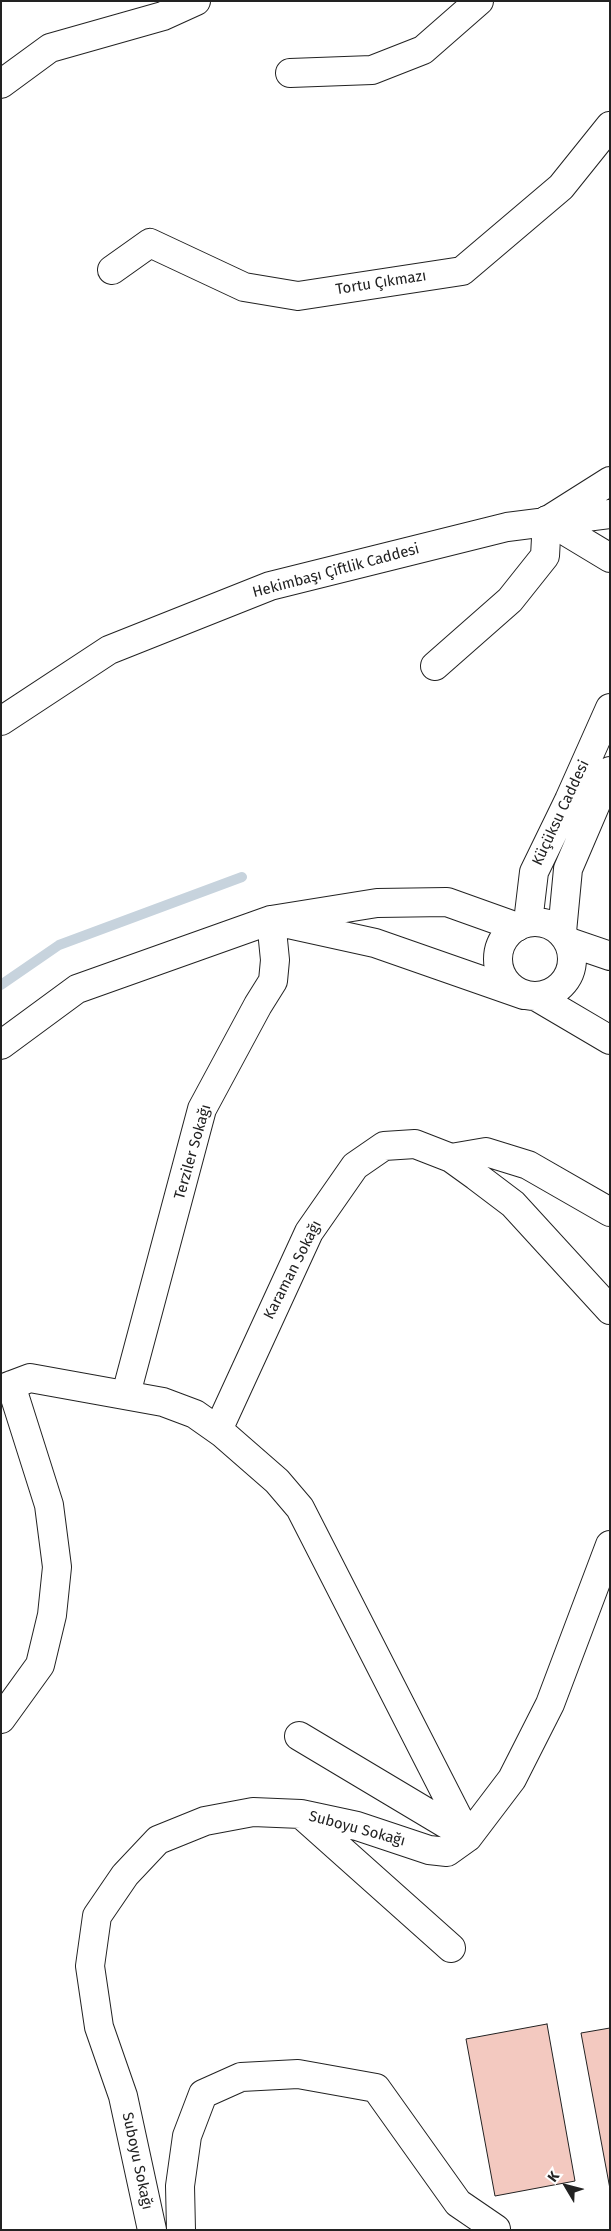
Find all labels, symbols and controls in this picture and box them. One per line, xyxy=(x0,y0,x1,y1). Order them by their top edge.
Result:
street label: Tortu Çıkmazı xyxy=(334,267,428,299)
street label: Hekimbaşı Çiftlik Caddesi xyxy=(251,540,421,602)
street label: Küçüksu Caddesi xyxy=(529,757,593,869)
street label: Terziler Sokağı xyxy=(171,1102,215,1202)
street label: Karaman Sokağı xyxy=(260,1218,326,1322)
street label: Suboyu Sokağı xyxy=(307,1807,407,1851)
street label: Suboyu Sokağı xyxy=(118,2111,156,2211)
north arrow xyxy=(541,2161,591,2211)
text: K xyxy=(544,2168,563,2185)

